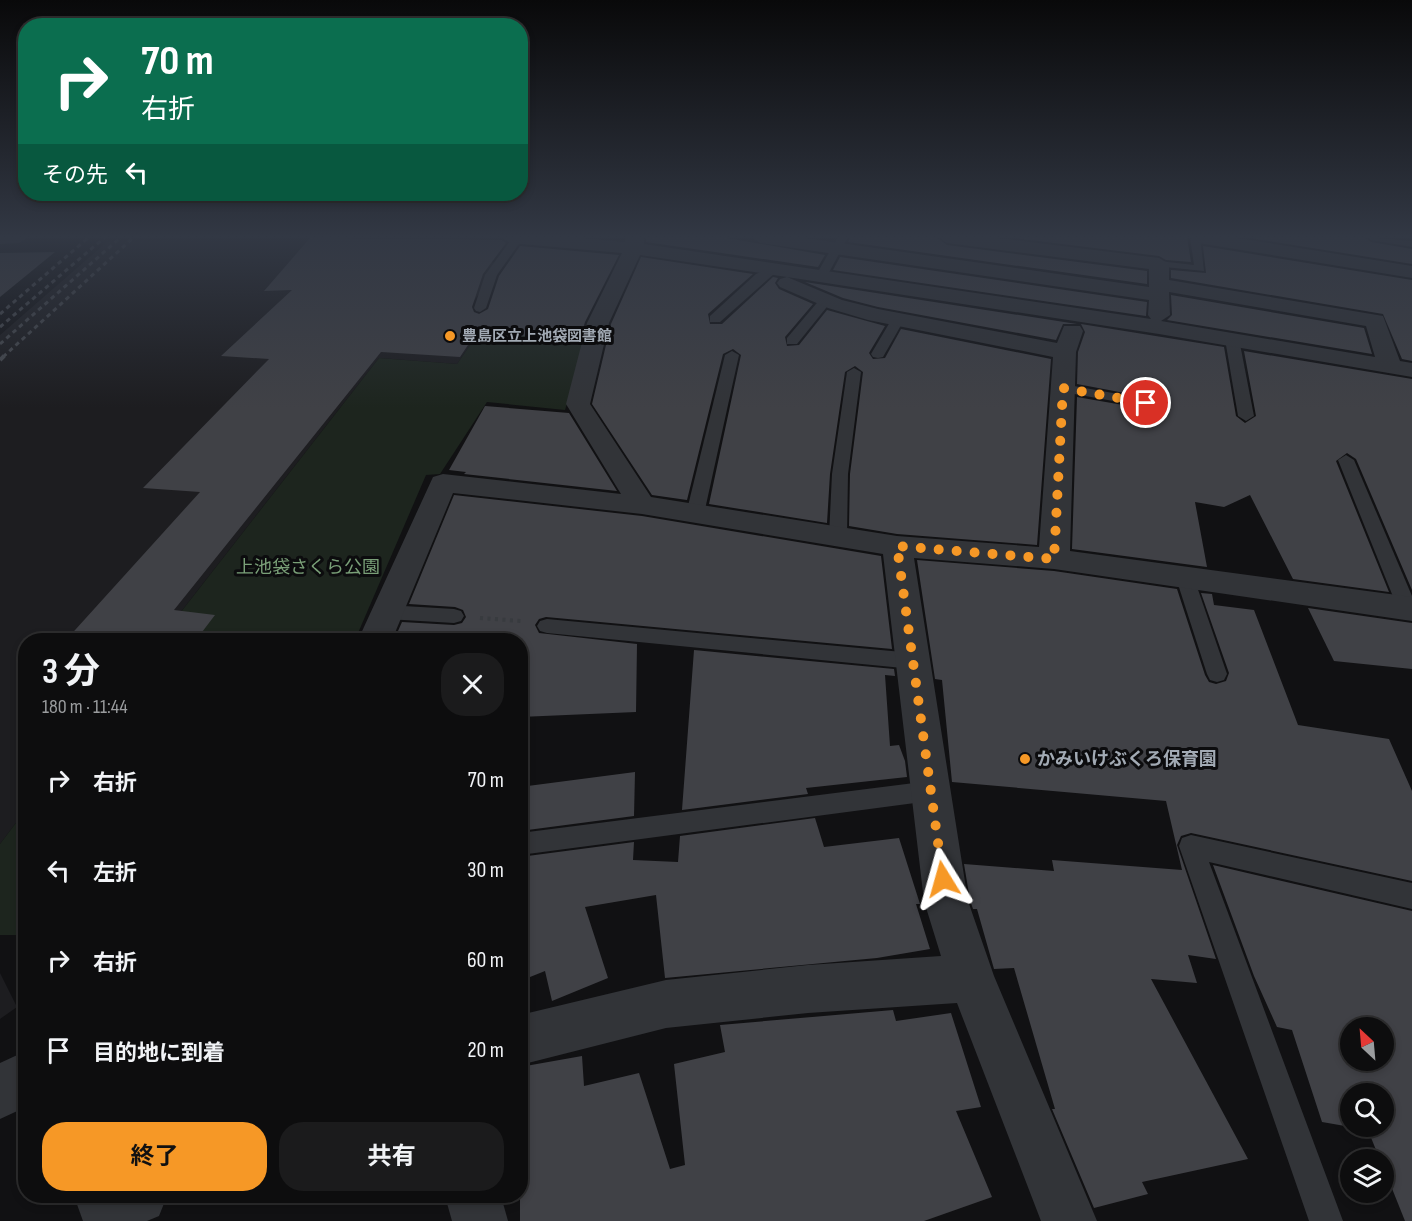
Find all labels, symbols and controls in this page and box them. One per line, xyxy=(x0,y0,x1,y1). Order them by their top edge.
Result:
text: 70 m xyxy=(141,36,214,87)
icon: right xyxy=(42,42,120,120)
text: 右折 xyxy=(141,94,195,126)
icon: left xyxy=(120,156,153,189)
text: その先 xyxy=(42,162,108,189)
place label: 豊島区立上池袋図書館 xyxy=(462,327,612,346)
marker: 豊島区立上池袋図書館 xyxy=(443,329,457,343)
pin xyxy=(1120,377,1171,428)
icon: arrive xyxy=(1129,386,1162,419)
park label: 上池袋さくら公園 xyxy=(236,557,380,578)
text: 3 分 xyxy=(42,651,100,694)
button: close xyxy=(441,653,504,716)
text: 180 m · 11:44 xyxy=(42,695,128,719)
place label: かみいけぶくろ保育園 xyxy=(1037,749,1217,770)
marker: かみいけぶくろ保育園 xyxy=(1018,752,1032,766)
icon: right xyxy=(42,764,75,797)
text: 70 m xyxy=(468,767,504,794)
text: 右折 xyxy=(93,770,137,797)
position arrow xyxy=(911,847,975,911)
icon: left xyxy=(42,854,75,887)
text: 30 m xyxy=(467,857,504,884)
text: 左折 xyxy=(93,860,137,887)
icon: right xyxy=(42,944,75,977)
text: 60 m xyxy=(467,947,504,974)
text: 右折 xyxy=(93,950,137,977)
north arrow xyxy=(1340,1017,1394,1071)
map controls xyxy=(1340,1017,1394,1203)
icon: arrive xyxy=(42,1034,75,1067)
text: 20 m xyxy=(468,1037,504,1064)
text: 目的地に到着 xyxy=(93,1040,225,1067)
button: search xyxy=(1340,1083,1394,1137)
button: 終了 xyxy=(42,1122,267,1191)
button: 共有 xyxy=(279,1122,504,1191)
button: layers xyxy=(1340,1149,1394,1203)

